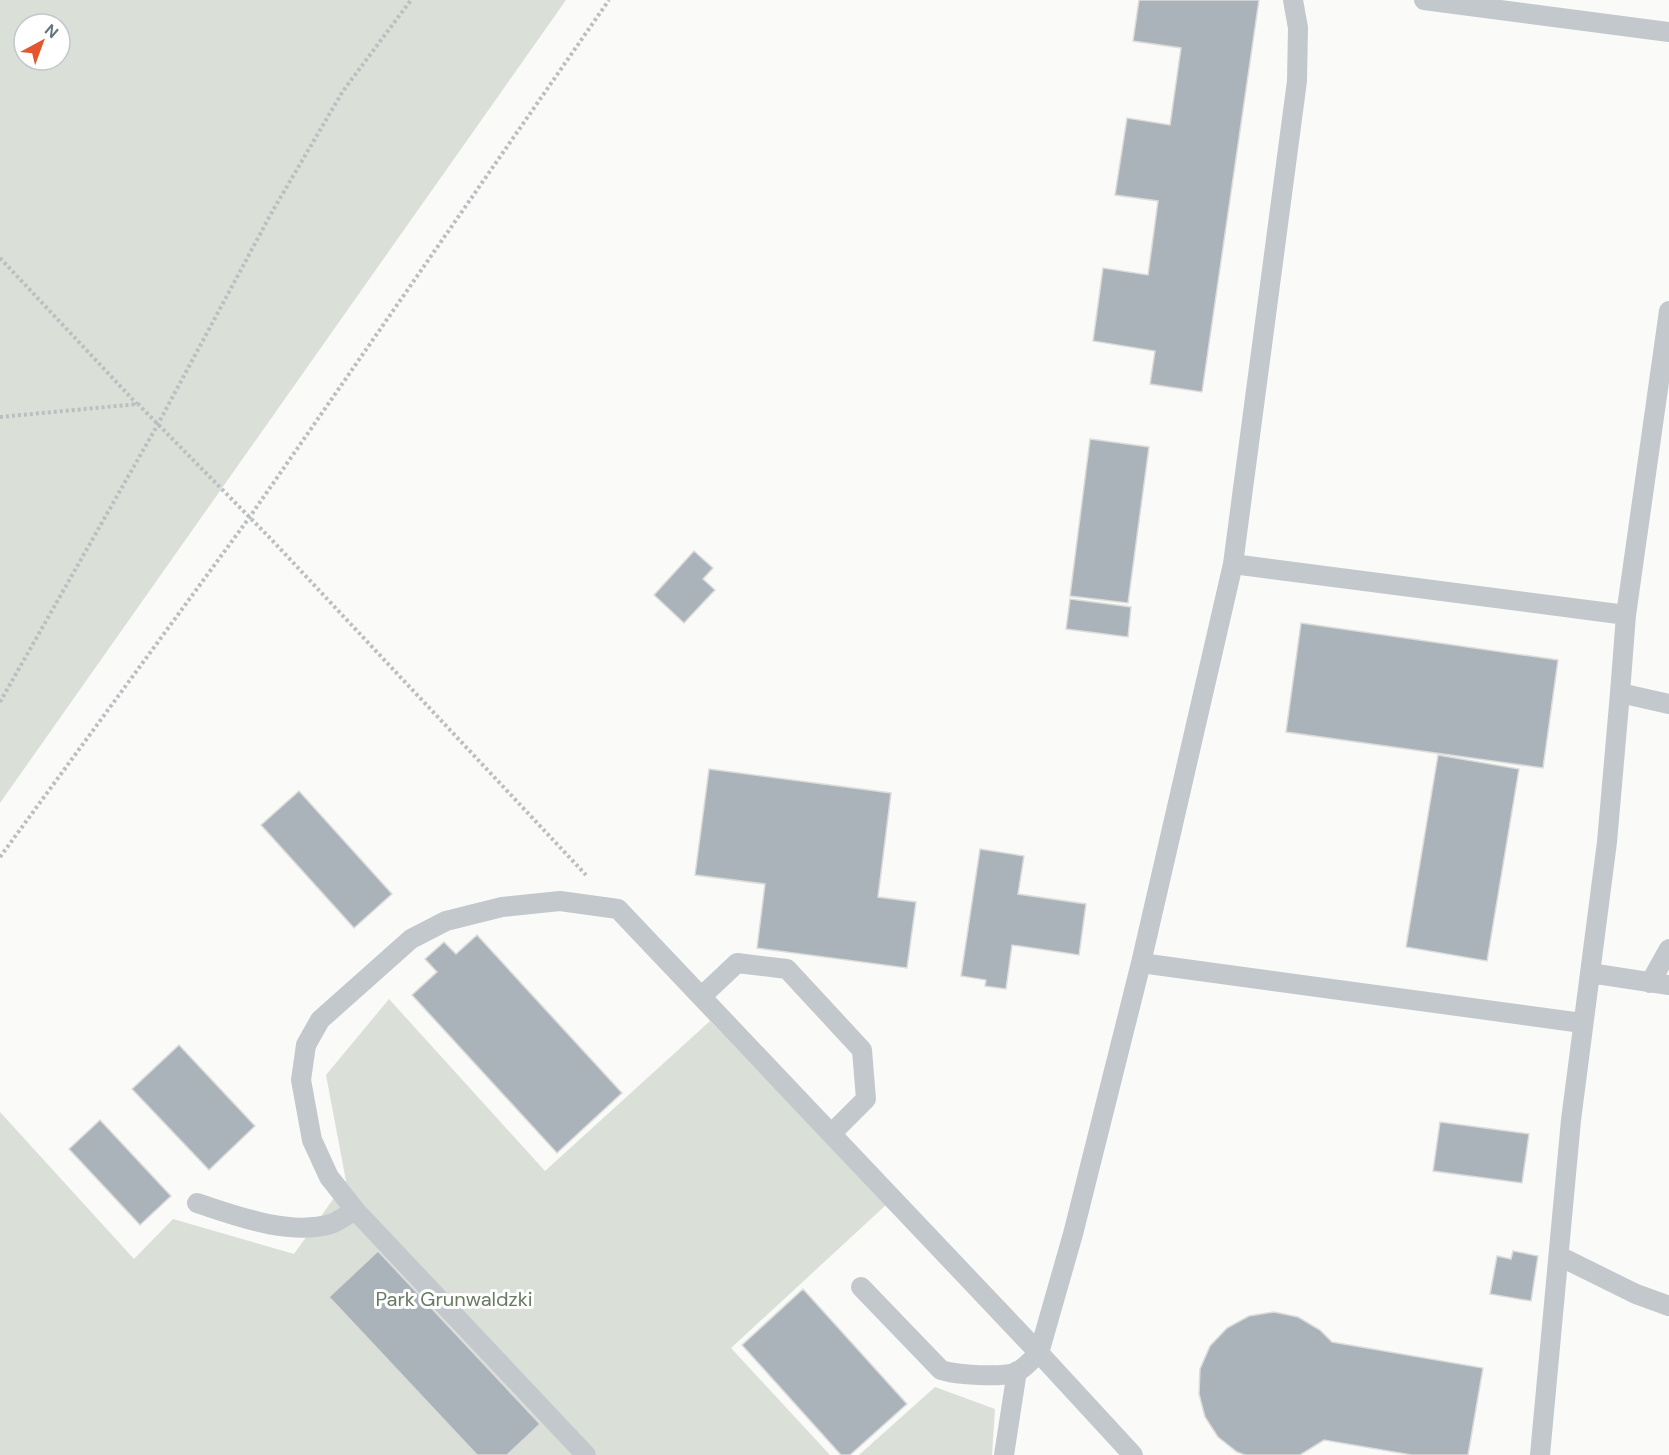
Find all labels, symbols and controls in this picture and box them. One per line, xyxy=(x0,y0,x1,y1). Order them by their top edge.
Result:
north arrow xyxy=(12,12,72,72)
text: N xyxy=(40,19,63,43)
park label: Park Grunwaldzki xyxy=(375,1286,533,1312)

